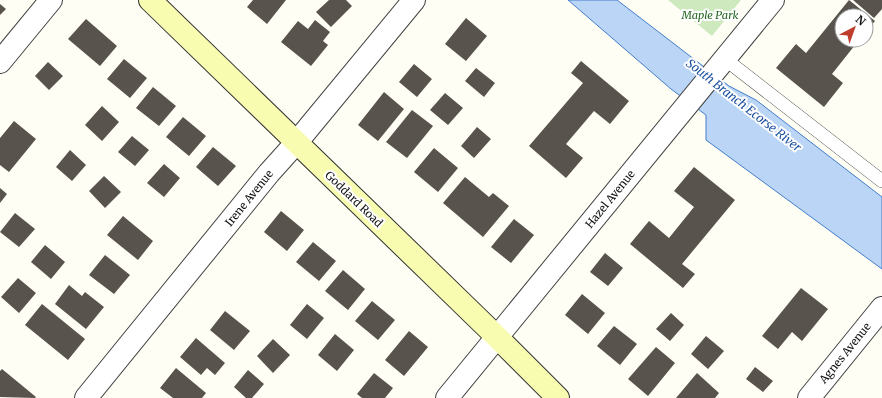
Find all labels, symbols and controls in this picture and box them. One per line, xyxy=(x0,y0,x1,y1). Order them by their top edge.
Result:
park label: Maple Park xyxy=(681,8,738,22)
north arrow xyxy=(834,8,874,48)
text: N xyxy=(853,12,869,29)
water label: South Branch Ecorse River xyxy=(683,55,805,155)
street label: Irene Avenue xyxy=(222,167,276,229)
street label: Hazel Avenue xyxy=(582,167,638,231)
street label: Goddard Road xyxy=(322,168,386,230)
street label: Agnes Avenue xyxy=(816,320,874,387)

